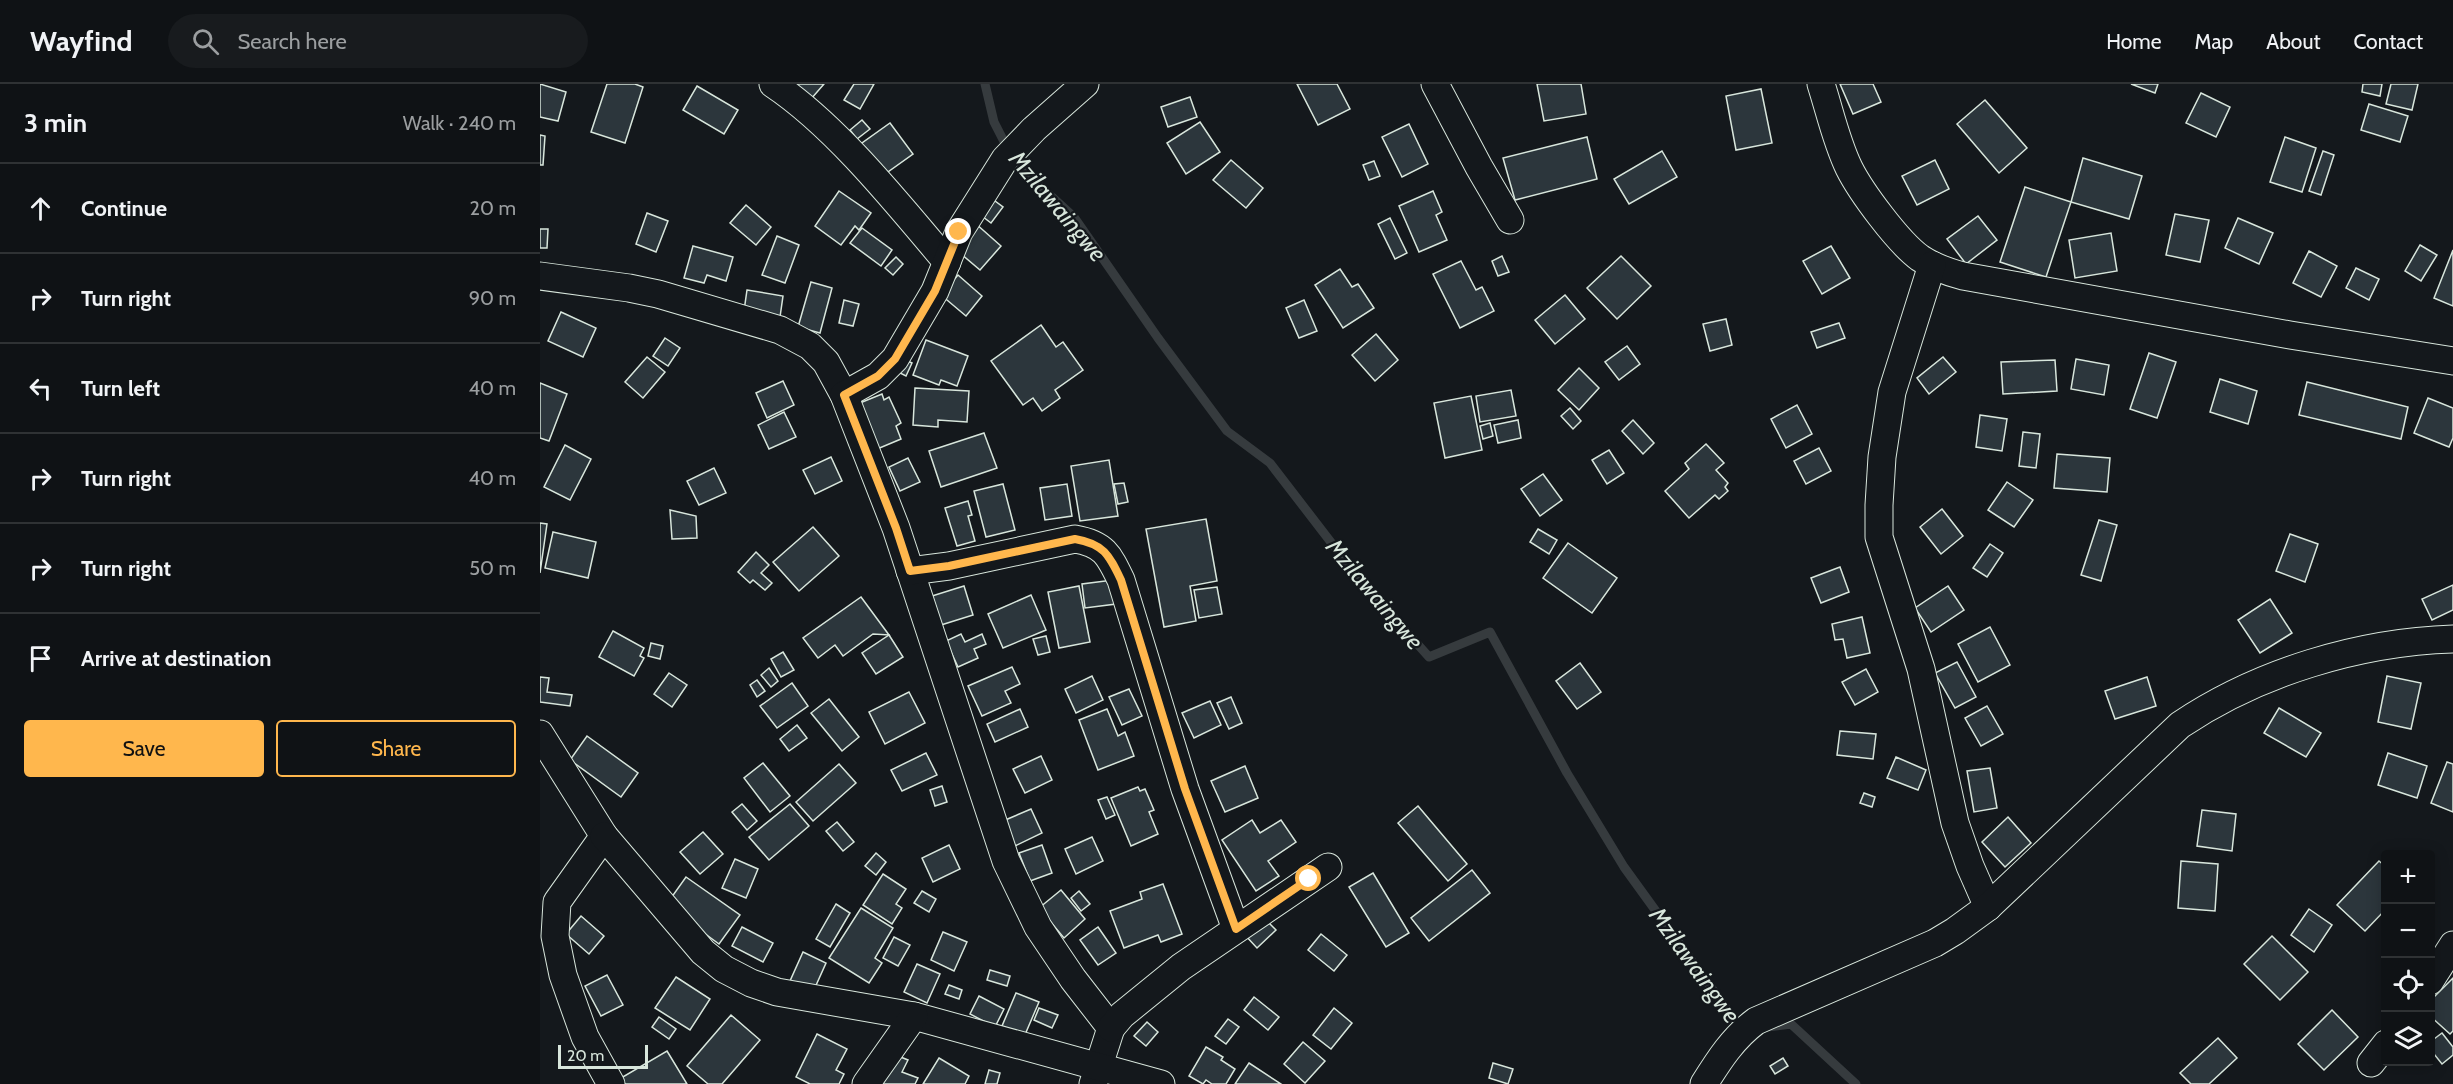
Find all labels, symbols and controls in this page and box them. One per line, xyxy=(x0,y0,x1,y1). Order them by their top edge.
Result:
search box xyxy=(168,14,588,68)
text: Wayfind xyxy=(30,24,132,58)
icon: search xyxy=(189,25,222,58)
text: Search here xyxy=(237,28,347,55)
text: Home xyxy=(2106,29,2162,54)
text: Map xyxy=(2195,29,2233,54)
text: About xyxy=(2266,29,2320,54)
text: Contact xyxy=(2353,29,2423,54)
text: 3 min xyxy=(24,107,87,139)
text: Walk · 240 m xyxy=(403,111,516,135)
water label: Mzilawaingwe xyxy=(1003,144,1113,267)
icon: ahead xyxy=(24,192,57,225)
text: Continue xyxy=(81,195,167,222)
text: 20 m xyxy=(470,196,516,220)
route end xyxy=(945,218,971,244)
icon: right xyxy=(24,282,57,315)
text: Turn right xyxy=(81,285,171,312)
text: 90 m xyxy=(469,286,516,310)
icon: left xyxy=(24,372,57,405)
text: Turn left xyxy=(81,375,160,402)
text: 40 m xyxy=(468,376,516,400)
icon: right xyxy=(24,462,57,495)
text: Turn right xyxy=(81,465,171,492)
text: 40 m xyxy=(468,466,516,490)
water label: Mzilawaingwe xyxy=(1320,532,1430,655)
icon: right xyxy=(24,552,57,585)
text: Turn right xyxy=(81,555,171,582)
text: 50 m xyxy=(469,556,516,580)
icon: arrive xyxy=(24,642,57,675)
text: Arrive at destination xyxy=(81,645,271,672)
button: Save xyxy=(24,720,264,777)
button: Share xyxy=(276,720,516,777)
map controls xyxy=(2381,850,2435,1066)
button: + xyxy=(2381,850,2435,904)
route start xyxy=(1295,865,1321,891)
water label: Mzilawaingwe xyxy=(1643,901,1747,1028)
button: − xyxy=(2381,904,2435,958)
button: locate xyxy=(2381,958,2435,1012)
button: layers xyxy=(2381,1012,2435,1066)
scale bar xyxy=(558,1042,648,1070)
text: 20 m xyxy=(567,1046,604,1065)

